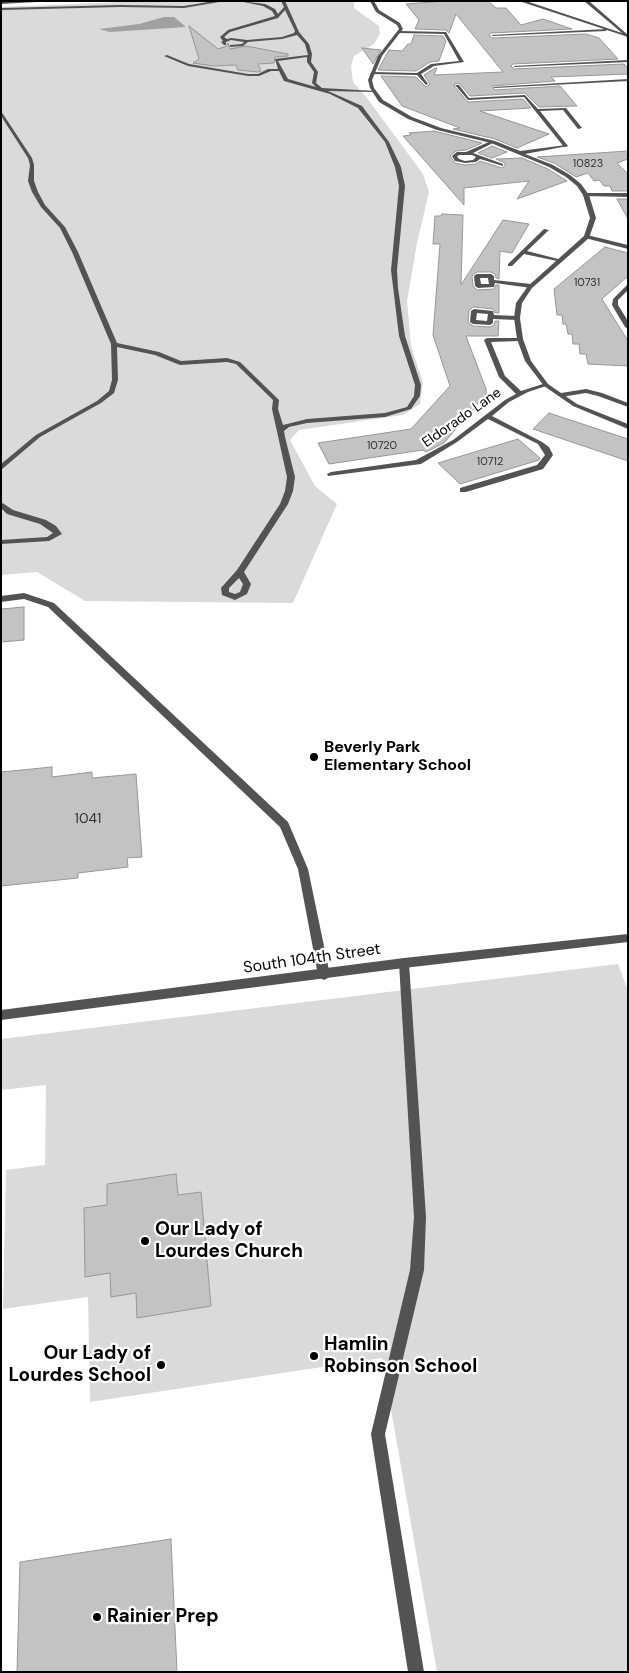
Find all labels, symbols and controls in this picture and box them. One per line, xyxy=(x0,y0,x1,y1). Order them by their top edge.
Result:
house number: 10823 xyxy=(573,157,603,171)
house number: 10731 xyxy=(574,276,600,290)
street label: Eldorado Lane xyxy=(419,385,505,451)
house number: 10720 xyxy=(367,439,397,453)
house number: 10712 xyxy=(477,455,503,469)
place label: Beverly Park Elementary School xyxy=(324,738,471,776)
marker: Beverly Park Elementary School xyxy=(308,751,320,763)
house number: 1041 xyxy=(75,811,101,827)
street label: South 104th Street xyxy=(242,940,382,978)
place label: Our Lady of Lourdes Church xyxy=(155,1219,303,1263)
marker: Our Lady of Lourdes Church xyxy=(139,1235,151,1247)
place label: Hamlin Robinson School xyxy=(324,1334,477,1378)
place label: Our Lady of Lourdes School xyxy=(8,1343,151,1387)
marker: Hamlin Robinson School xyxy=(308,1350,320,1362)
marker: Our Lady of Lourdes School xyxy=(155,1359,167,1371)
place label: Rainier Prep xyxy=(107,1606,219,1628)
marker: Rainier Prep xyxy=(91,1611,103,1623)

